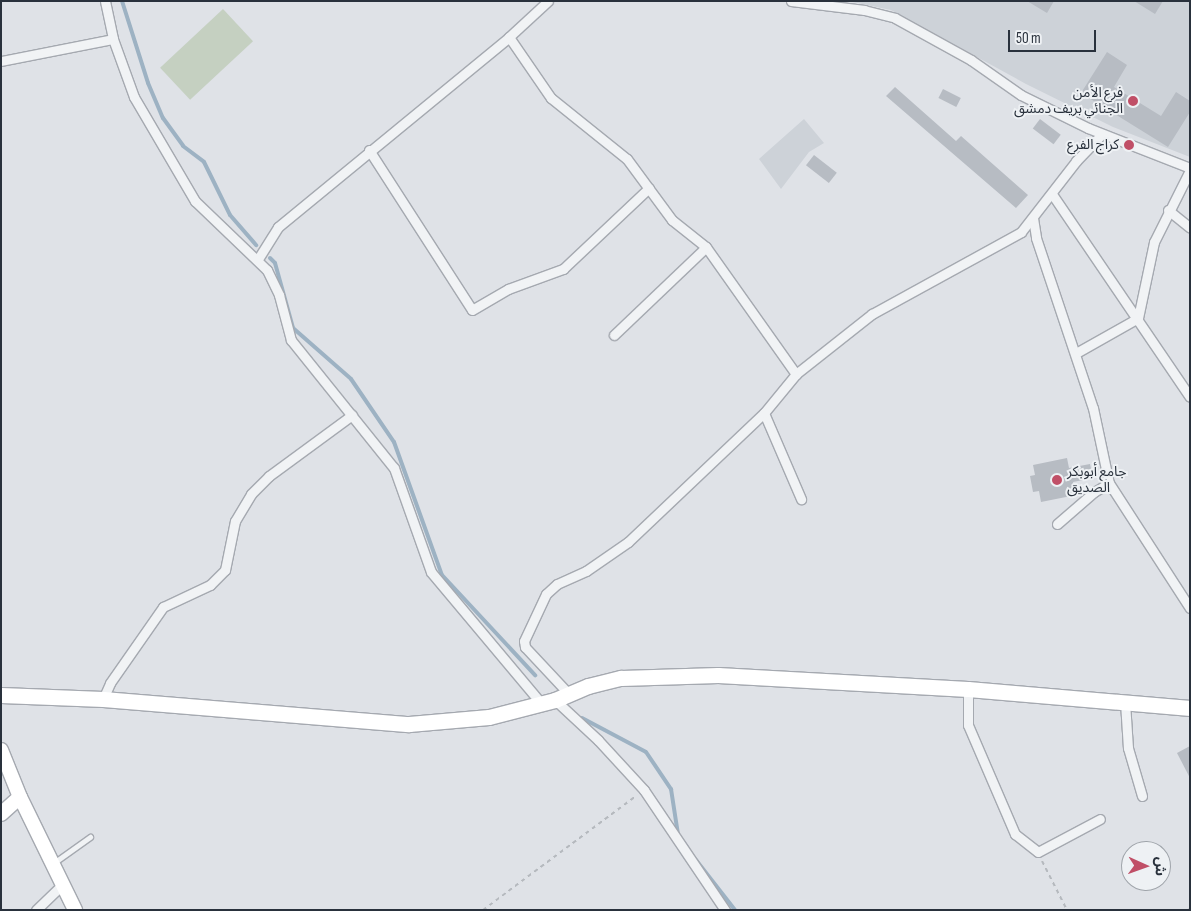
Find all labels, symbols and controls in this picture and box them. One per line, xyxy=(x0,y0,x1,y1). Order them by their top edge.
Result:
scale bar xyxy=(1011,20,1098,52)
text: 50 m xyxy=(1016,29,1041,48)
place label: فرع الأمن الجنائي بريف دمشق xyxy=(1014,85,1123,118)
marker: فرع الأمن الجنائي بريف دمشق xyxy=(1127,95,1139,107)
place label: كراج الفرع xyxy=(1067,137,1119,153)
marker: كراج الفرع xyxy=(1123,139,1135,151)
place label: جامع أبوبكر الصديق xyxy=(1067,464,1126,497)
marker: جامع أبوبكر الصديق xyxy=(1051,474,1063,486)
north arrow xyxy=(1121,841,1171,891)
text: ش xyxy=(1152,857,1169,876)

